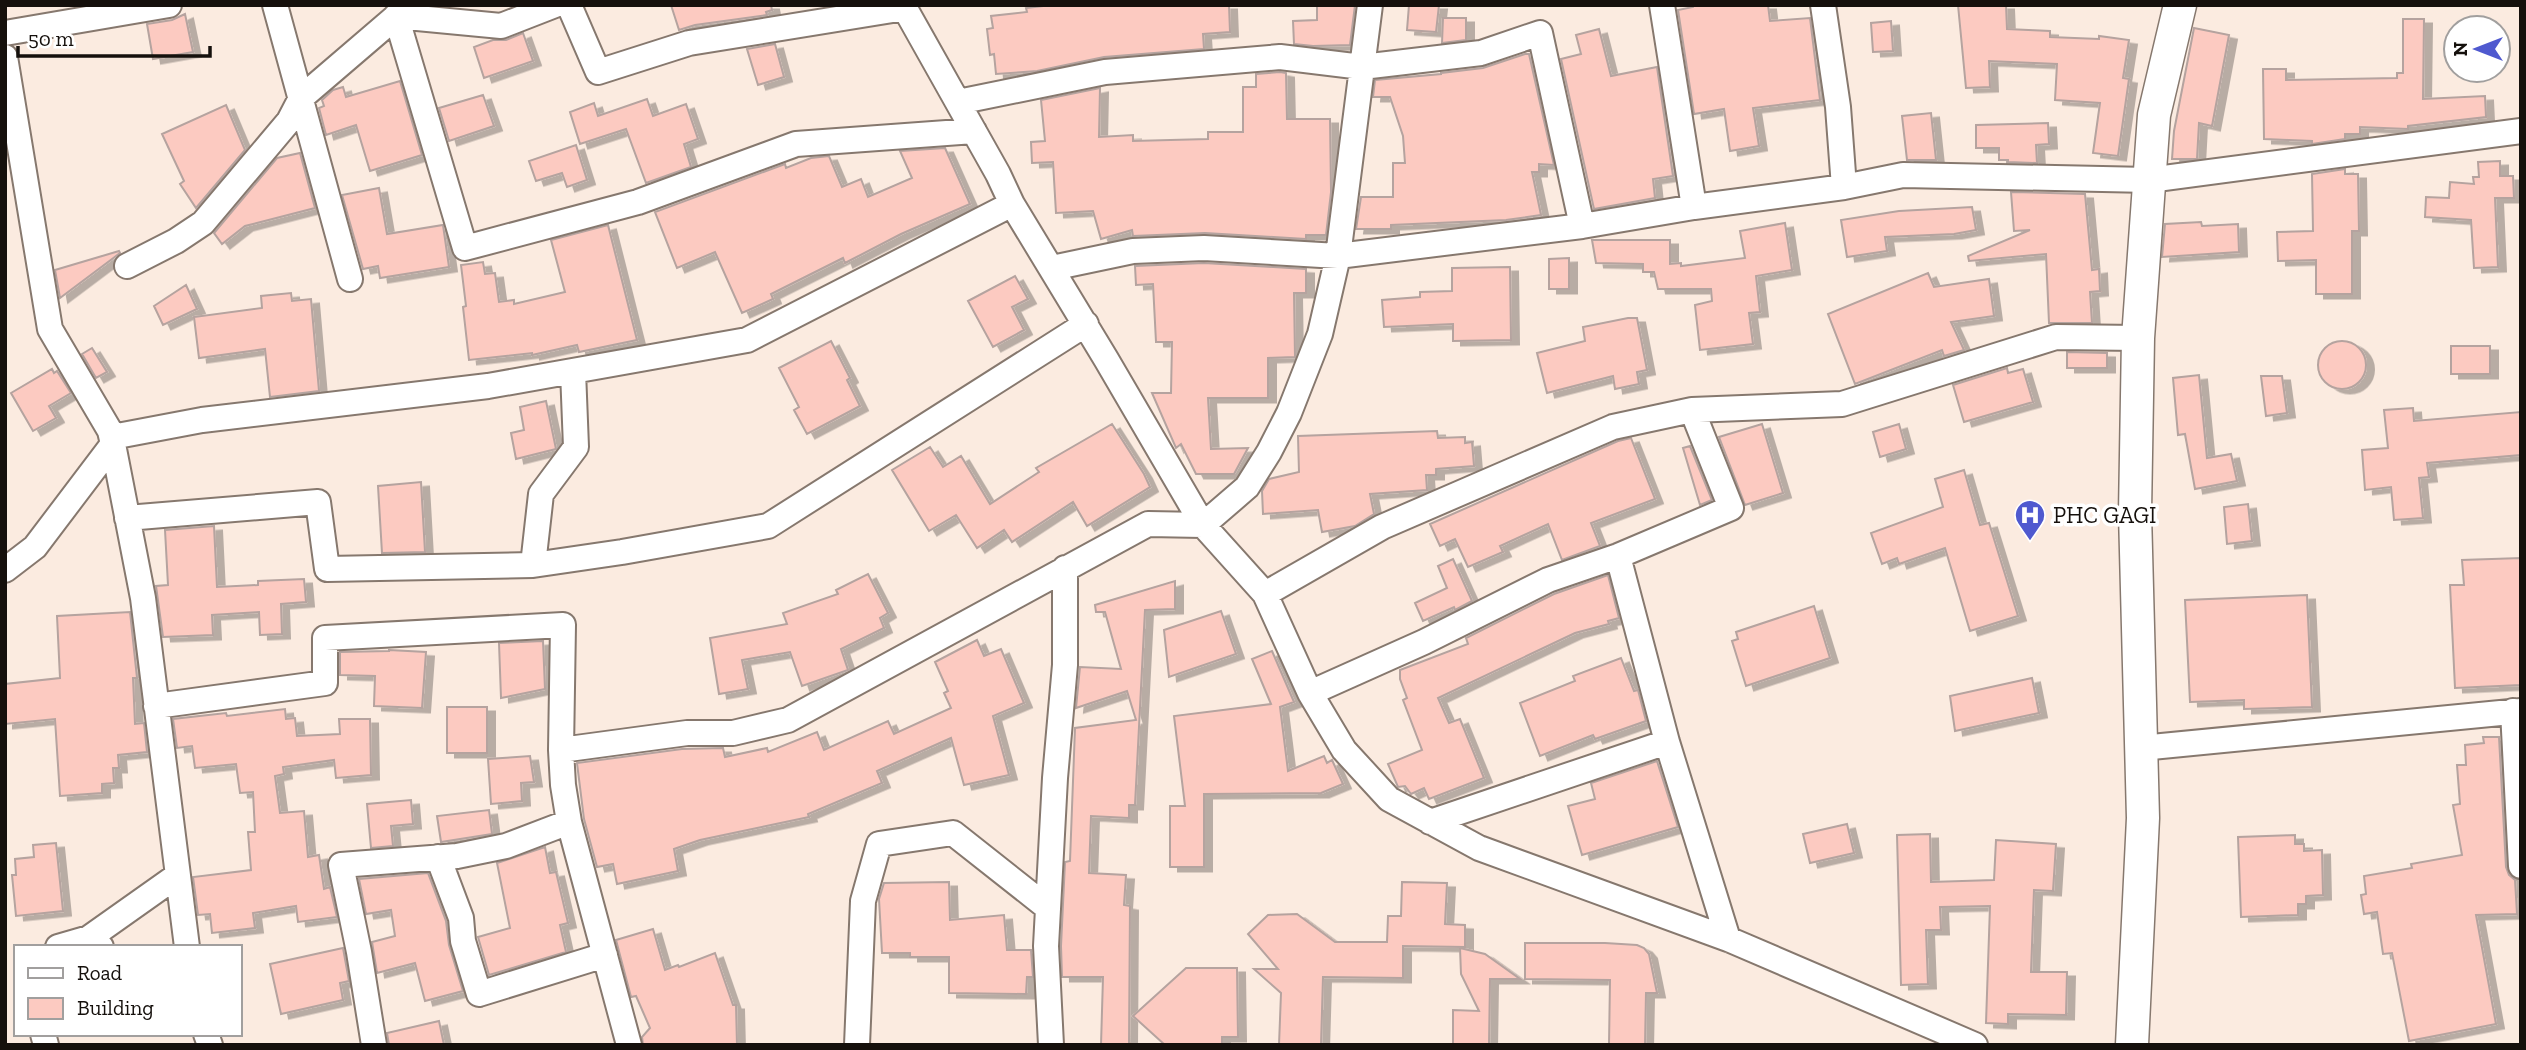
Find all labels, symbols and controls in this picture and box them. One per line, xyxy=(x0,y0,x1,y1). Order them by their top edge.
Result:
scale bar xyxy=(18,14,210,58)
north arrow xyxy=(2442,14,2512,84)
text: 50 m xyxy=(28,26,74,51)
text: N xyxy=(2449,42,2472,56)
hospital icon: PHC GAGI xyxy=(2013,498,2047,542)
place label: PHC GAGI xyxy=(2053,501,2157,529)
legend xyxy=(14,945,242,1036)
text: Road xyxy=(77,960,123,985)
text: Building xyxy=(77,995,154,1020)

